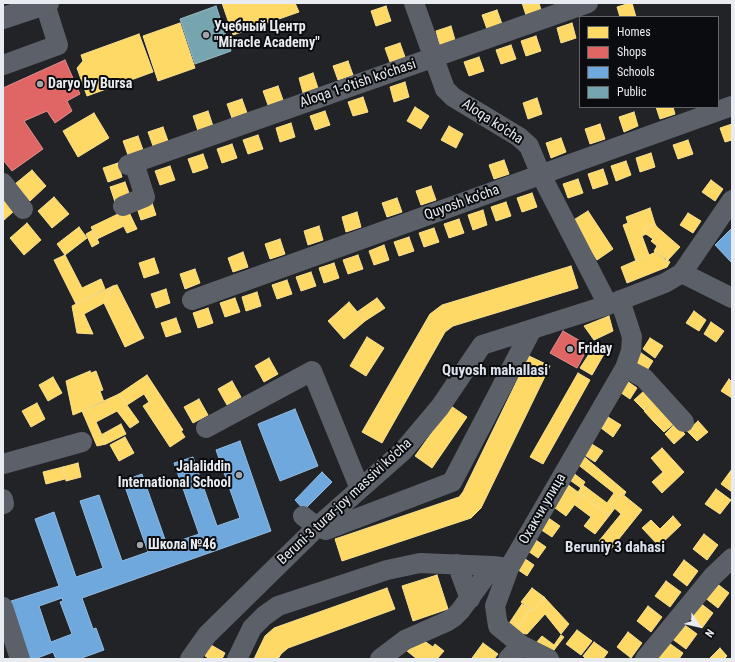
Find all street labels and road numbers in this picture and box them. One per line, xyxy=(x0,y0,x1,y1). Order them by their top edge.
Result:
street label: Aloqa 1-o'tish ko'chasi xyxy=(298,56,418,112)
street label: Aloqa ko'cha xyxy=(458,96,526,148)
street label: Quyosh ko'cha xyxy=(422,182,502,224)
street label: Beruni-3 turar-joy massivi ko'cha xyxy=(274,435,416,569)
street label: Охакчи улица xyxy=(516,471,570,547)

